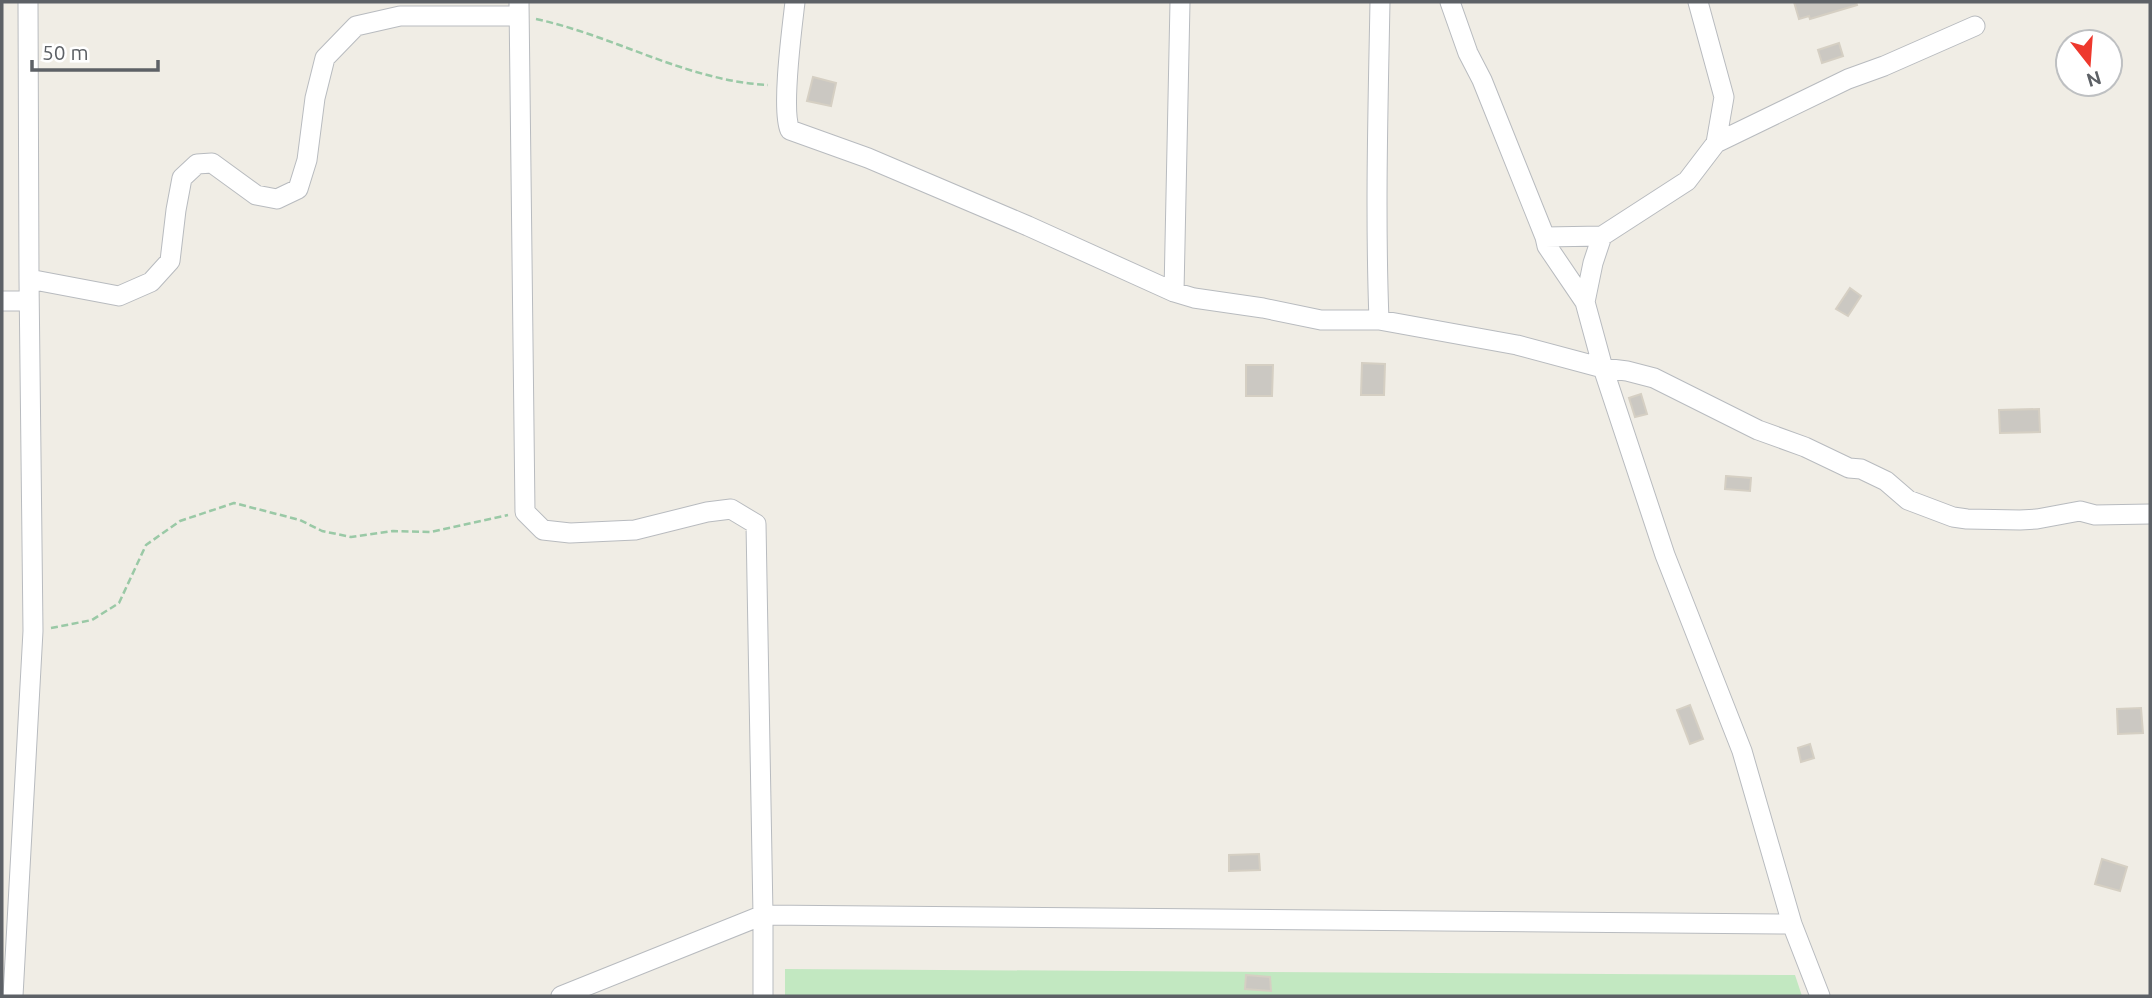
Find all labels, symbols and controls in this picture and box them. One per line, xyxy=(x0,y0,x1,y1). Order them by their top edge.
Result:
scale bar xyxy=(32,28,158,72)
north arrow xyxy=(2054,28,2124,98)
text: 50 m xyxy=(42,40,89,64)
text: N xyxy=(2084,67,2104,92)

